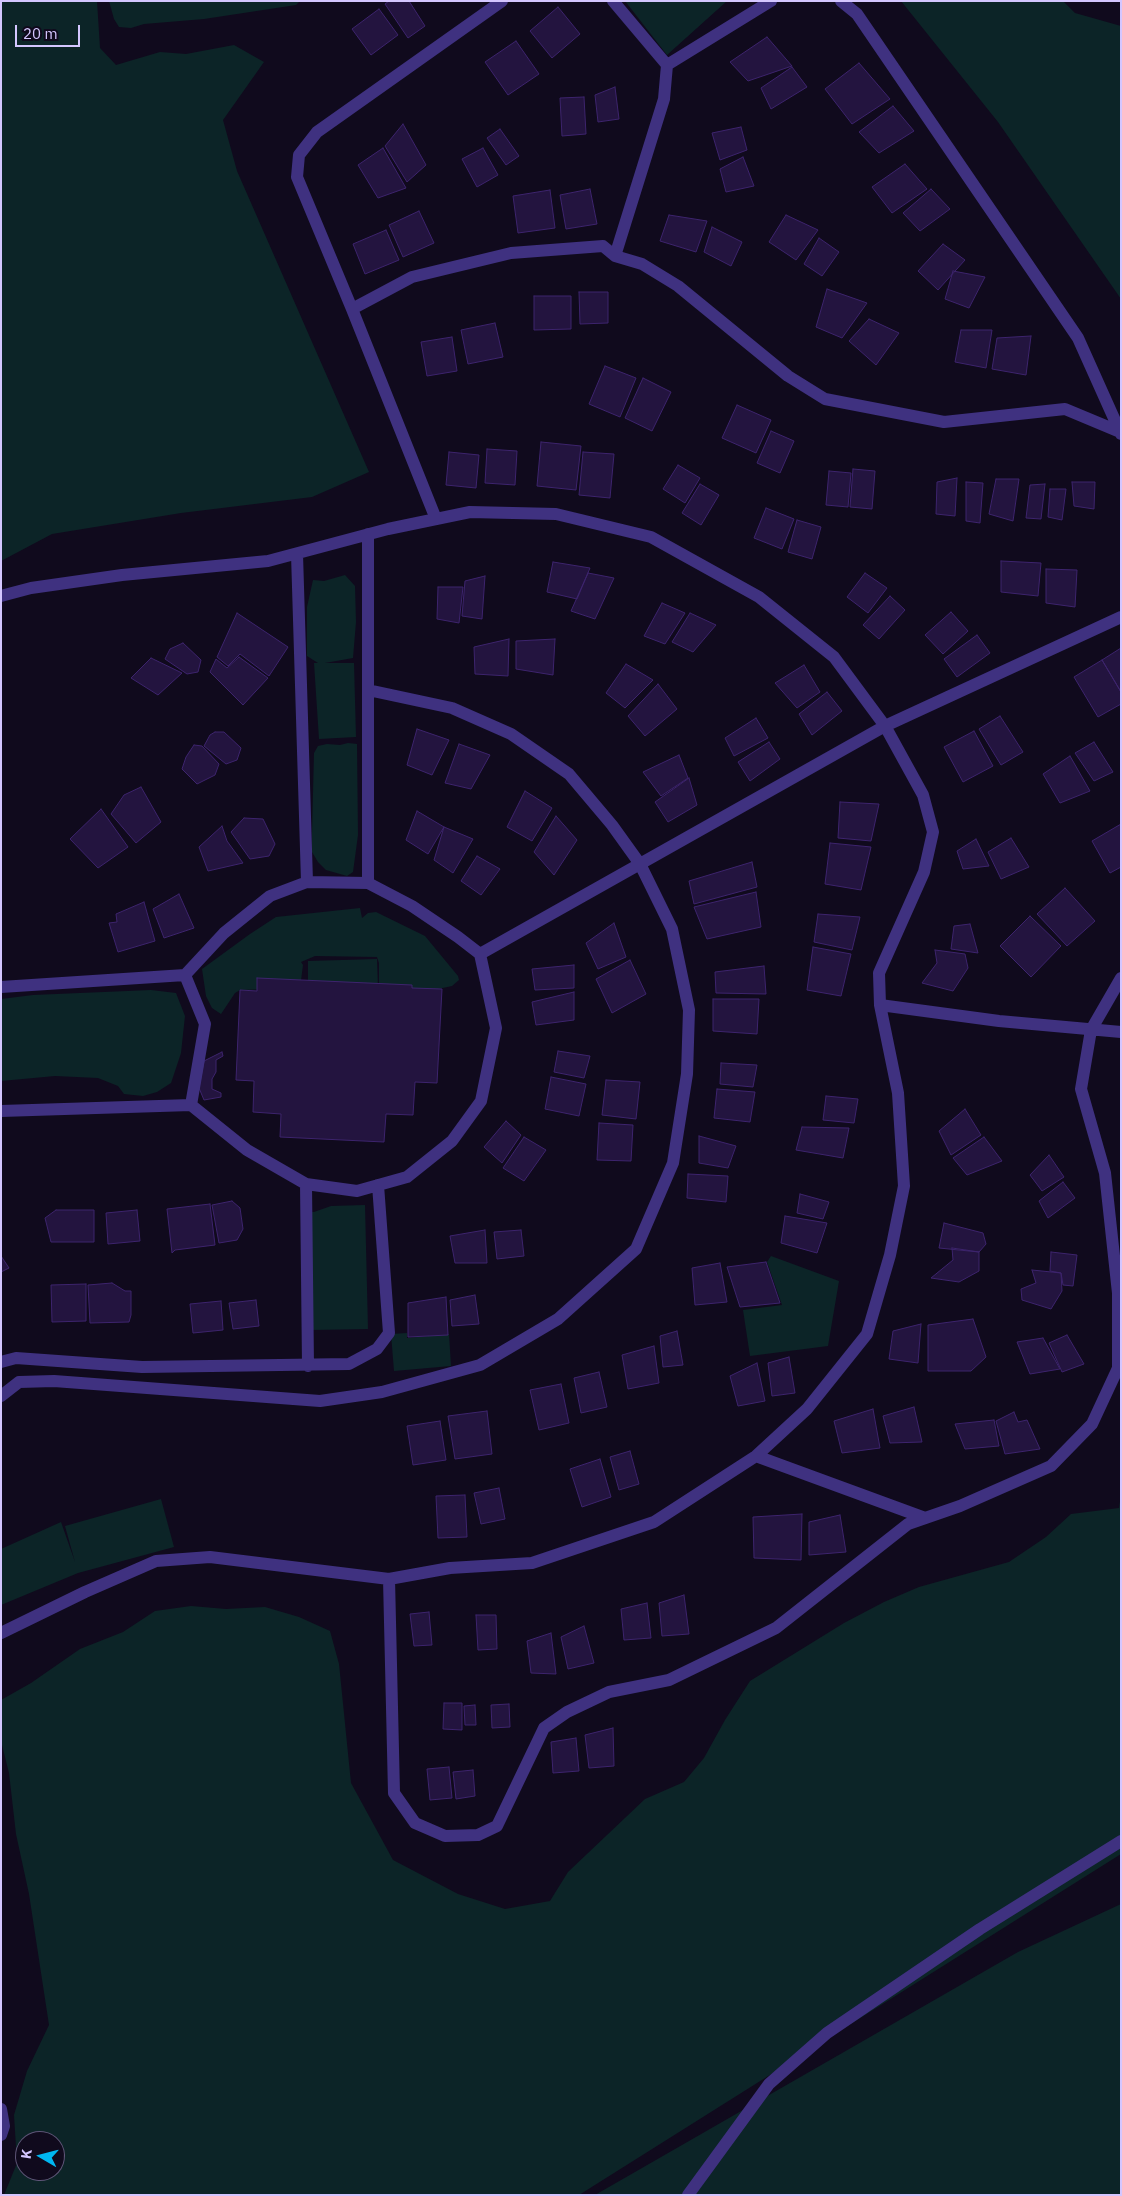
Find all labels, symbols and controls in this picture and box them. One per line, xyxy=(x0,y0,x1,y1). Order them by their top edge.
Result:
scale bar xyxy=(18,15,82,47)
text: 20 m xyxy=(23,24,58,43)
north arrow xyxy=(15,2131,65,2181)
text: K xyxy=(17,2148,36,2160)

